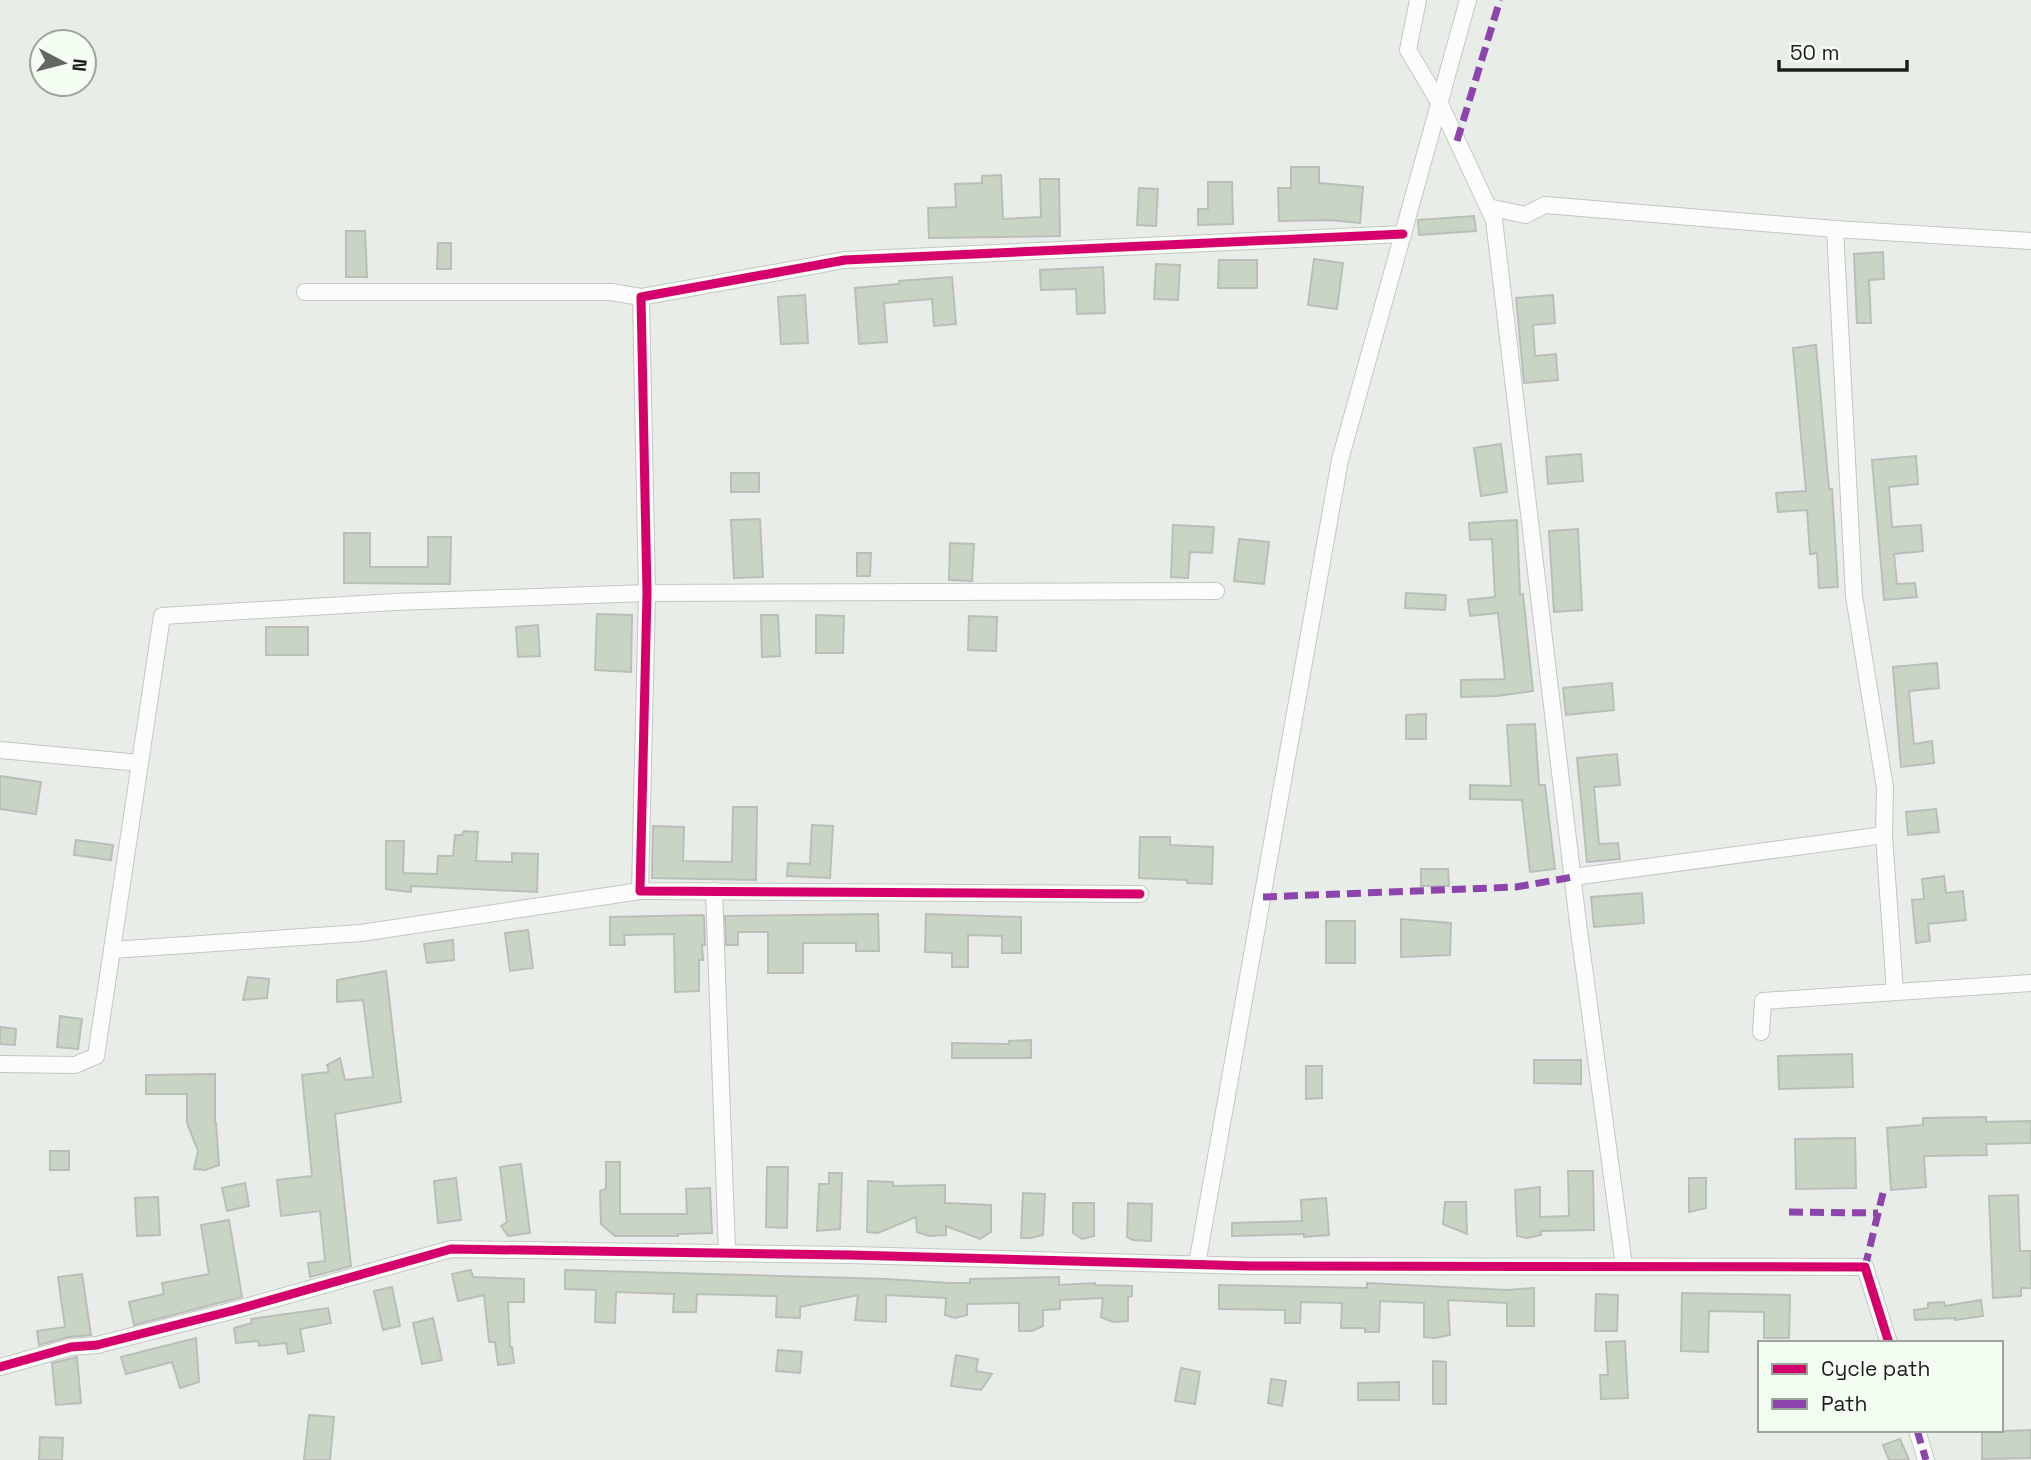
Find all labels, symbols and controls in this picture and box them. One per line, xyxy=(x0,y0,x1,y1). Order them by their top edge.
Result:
north arrow xyxy=(28,28,98,98)
scale bar xyxy=(1779,28,1907,72)
text: 50 m xyxy=(1790,39,1840,66)
text: N xyxy=(66,57,93,73)
legend xyxy=(1758,1341,2003,1432)
text: Cycle path xyxy=(1821,1355,1930,1382)
text: Path xyxy=(1821,1390,1867,1417)

